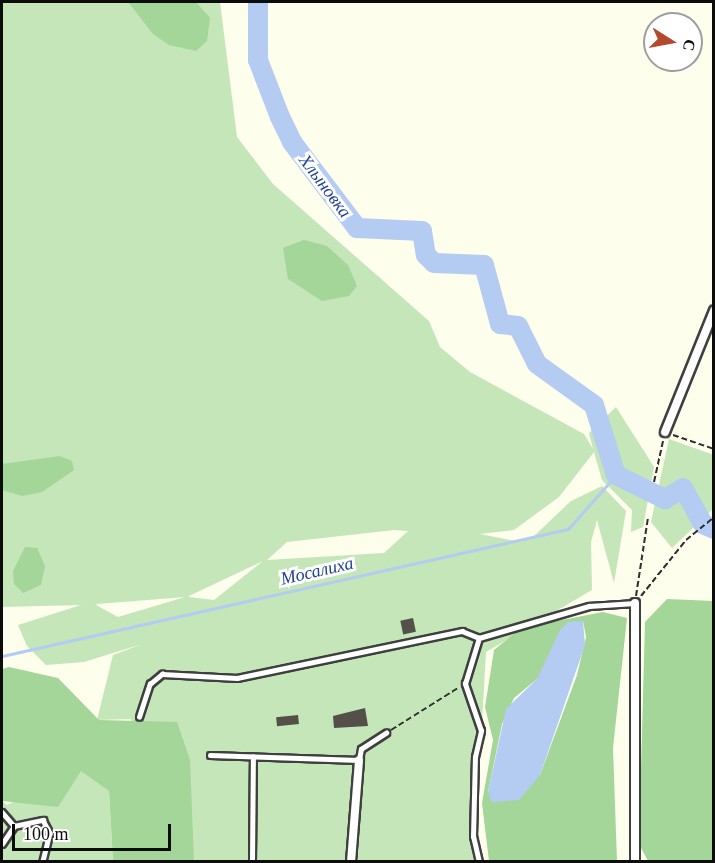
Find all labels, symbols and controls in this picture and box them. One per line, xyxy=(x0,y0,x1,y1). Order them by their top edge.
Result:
north arrow xyxy=(643,12,703,72)
text: С xyxy=(680,38,699,52)
water label: Хлыновка xyxy=(294,150,356,222)
water label: Мосалиха xyxy=(279,552,355,590)
scale bar xyxy=(15,812,174,850)
text: 100 m xyxy=(23,824,69,844)

